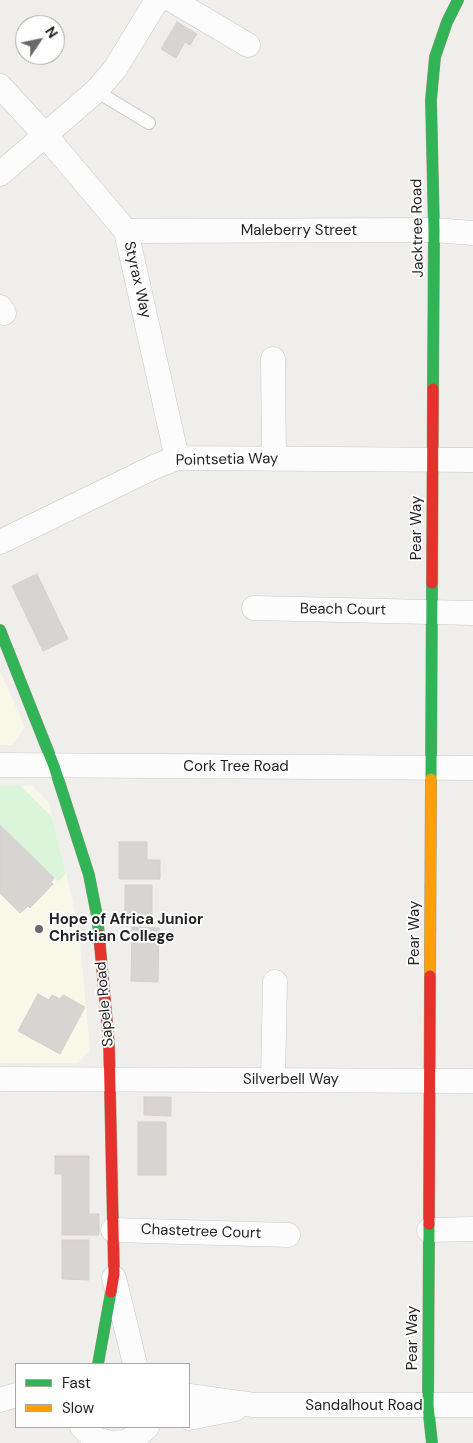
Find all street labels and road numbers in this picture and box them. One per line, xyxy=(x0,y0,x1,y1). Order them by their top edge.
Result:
street label: Jacktree Road xyxy=(408,178,428,278)
street label: Maleberry Street xyxy=(241,222,357,240)
street label: Styrax Way xyxy=(119,240,155,320)
street label: Pointsetia Way xyxy=(175,450,279,470)
street label: Pear Way xyxy=(408,496,426,560)
street label: Beach Court xyxy=(300,600,386,620)
street label: Cork Tree Road xyxy=(183,758,289,776)
street label: Pear Way xyxy=(406,901,424,965)
street label: Sapele Road xyxy=(92,961,118,1047)
street label: Silverbell Way xyxy=(243,1071,339,1089)
street label: Chastetree Court xyxy=(140,1221,262,1243)
street label: Pear Way xyxy=(404,1306,422,1370)
street label: Sandalhout Road xyxy=(305,1397,423,1415)

